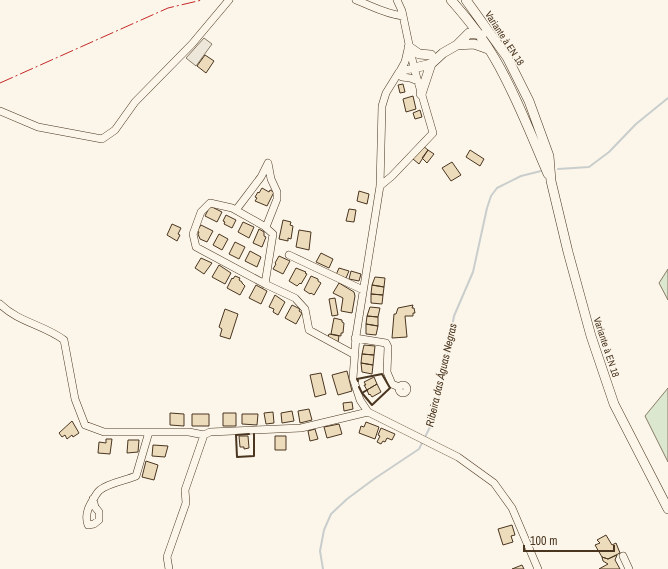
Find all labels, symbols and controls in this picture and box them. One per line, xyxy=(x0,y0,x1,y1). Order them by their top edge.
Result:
street label: Variante à EN 18 xyxy=(482,9,527,68)
street label: Variante à EN 18 xyxy=(591,316,622,379)
water label: Ribeira das Águas Negras xyxy=(422,321,460,428)
scale bar xyxy=(524,527,614,553)
text: 100 m xyxy=(530,533,557,549)

